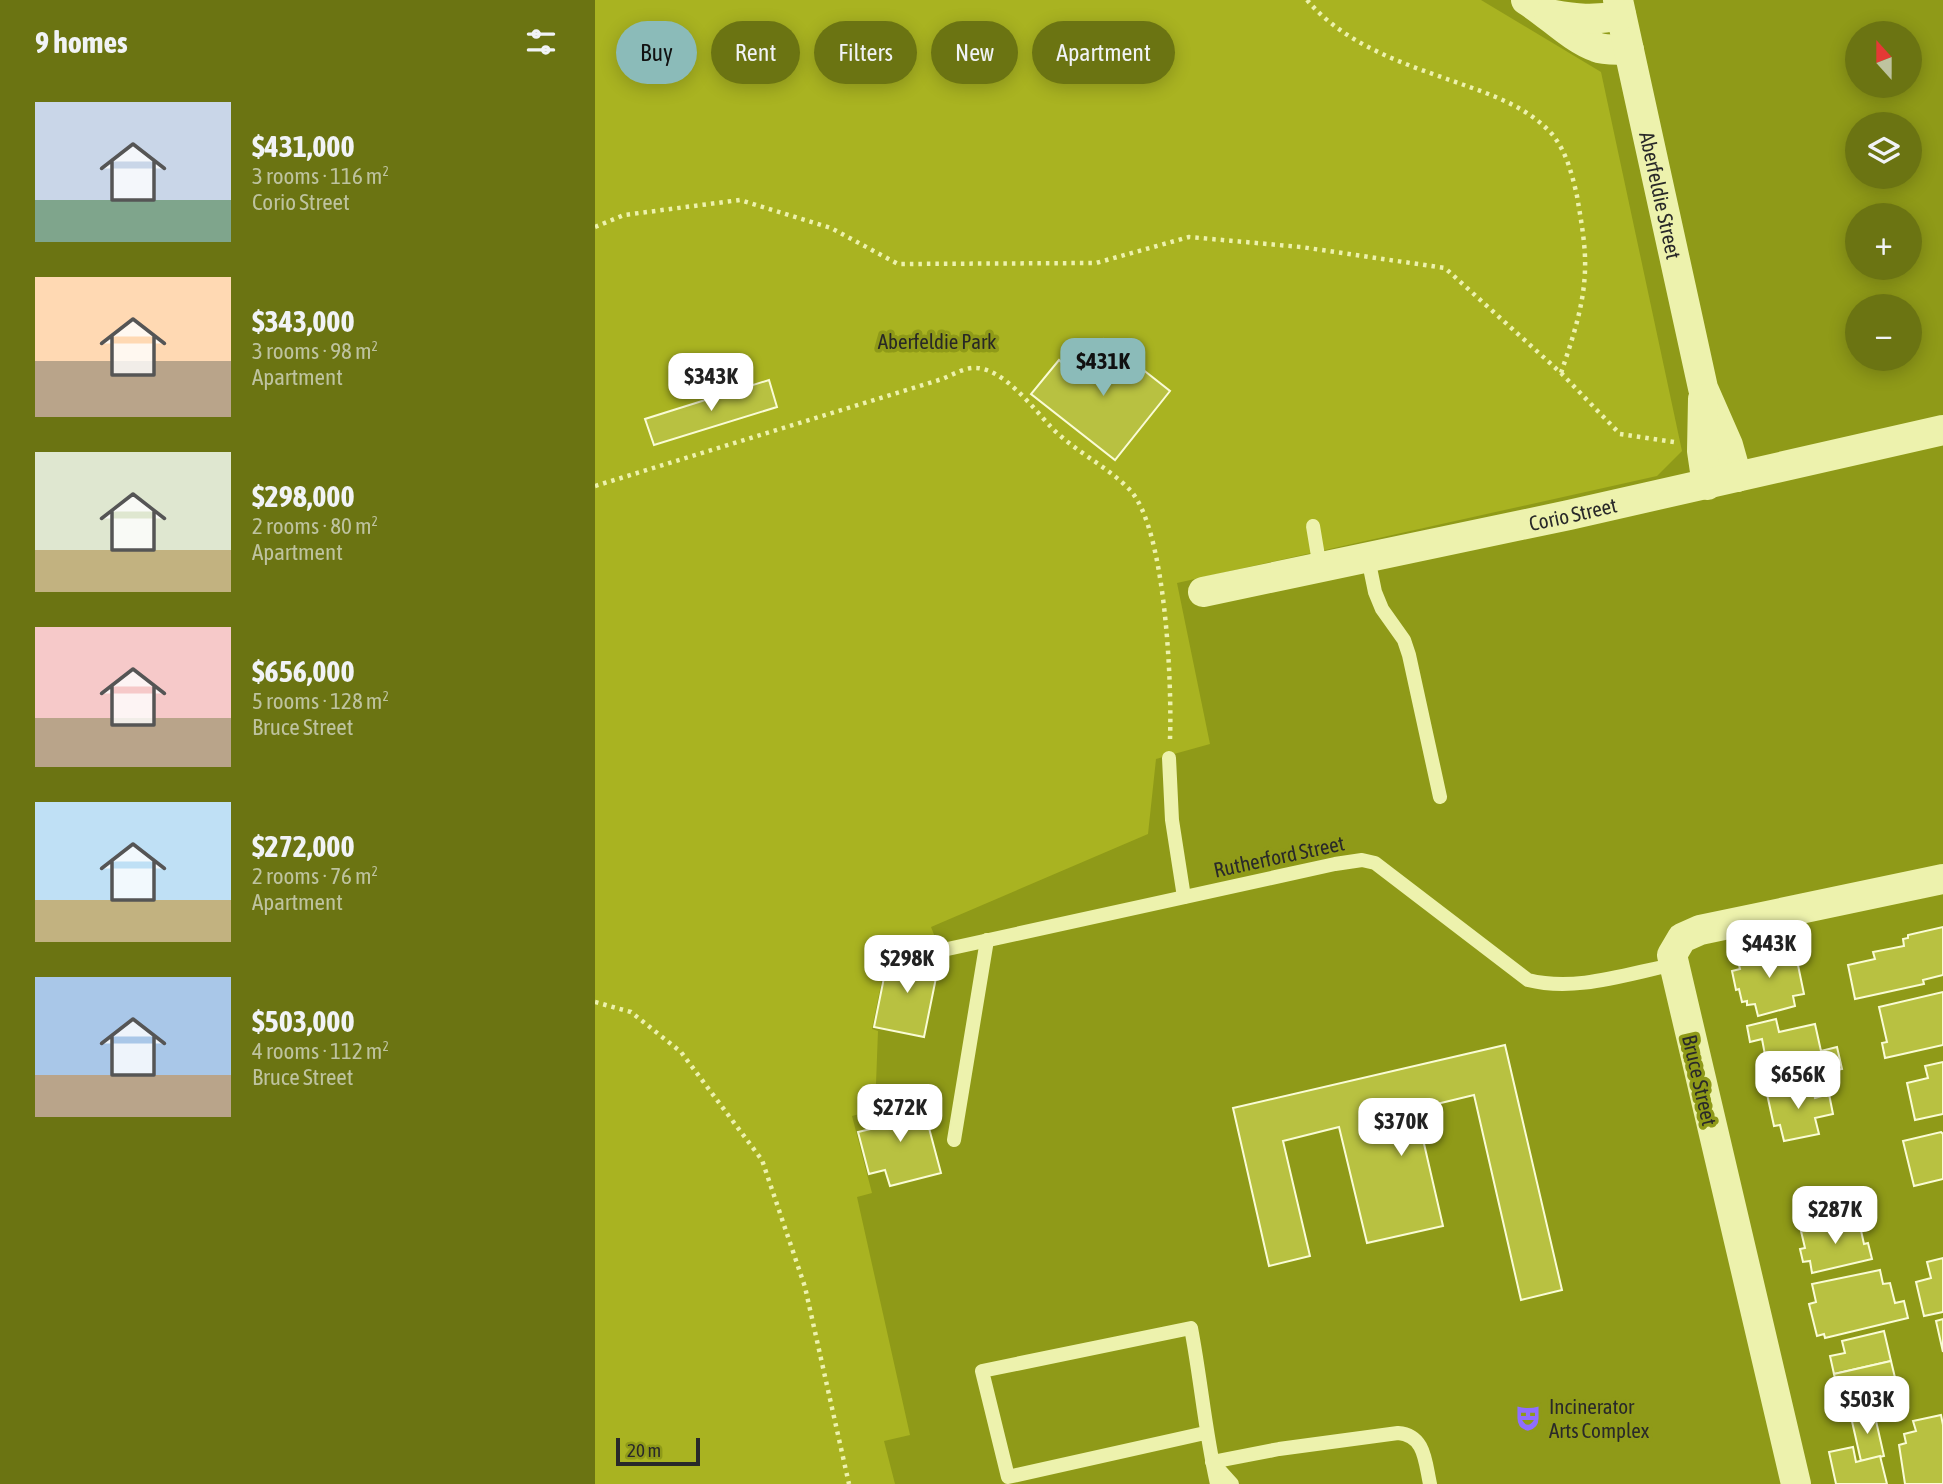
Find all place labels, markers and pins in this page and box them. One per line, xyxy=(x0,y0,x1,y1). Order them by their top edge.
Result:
pin: $431K xyxy=(1054,338,1152,398)
pin: $343K xyxy=(662,354,760,413)
pin: $443K xyxy=(1720,920,1818,980)
pin: $298K xyxy=(858,936,956,995)
pin: $656K xyxy=(1749,1052,1847,1111)
pin: $272K xyxy=(851,1084,949,1144)
pin: $370K xyxy=(1352,1098,1450,1158)
pin: $287K xyxy=(1786,1186,1884,1246)
pin: $503K xyxy=(1818,1376,1916,1436)
place label: Incinerator Arts Complex xyxy=(1549,1394,1650,1442)
theatre icon: Incinerator Arts Complex xyxy=(1513,1403,1543,1433)

